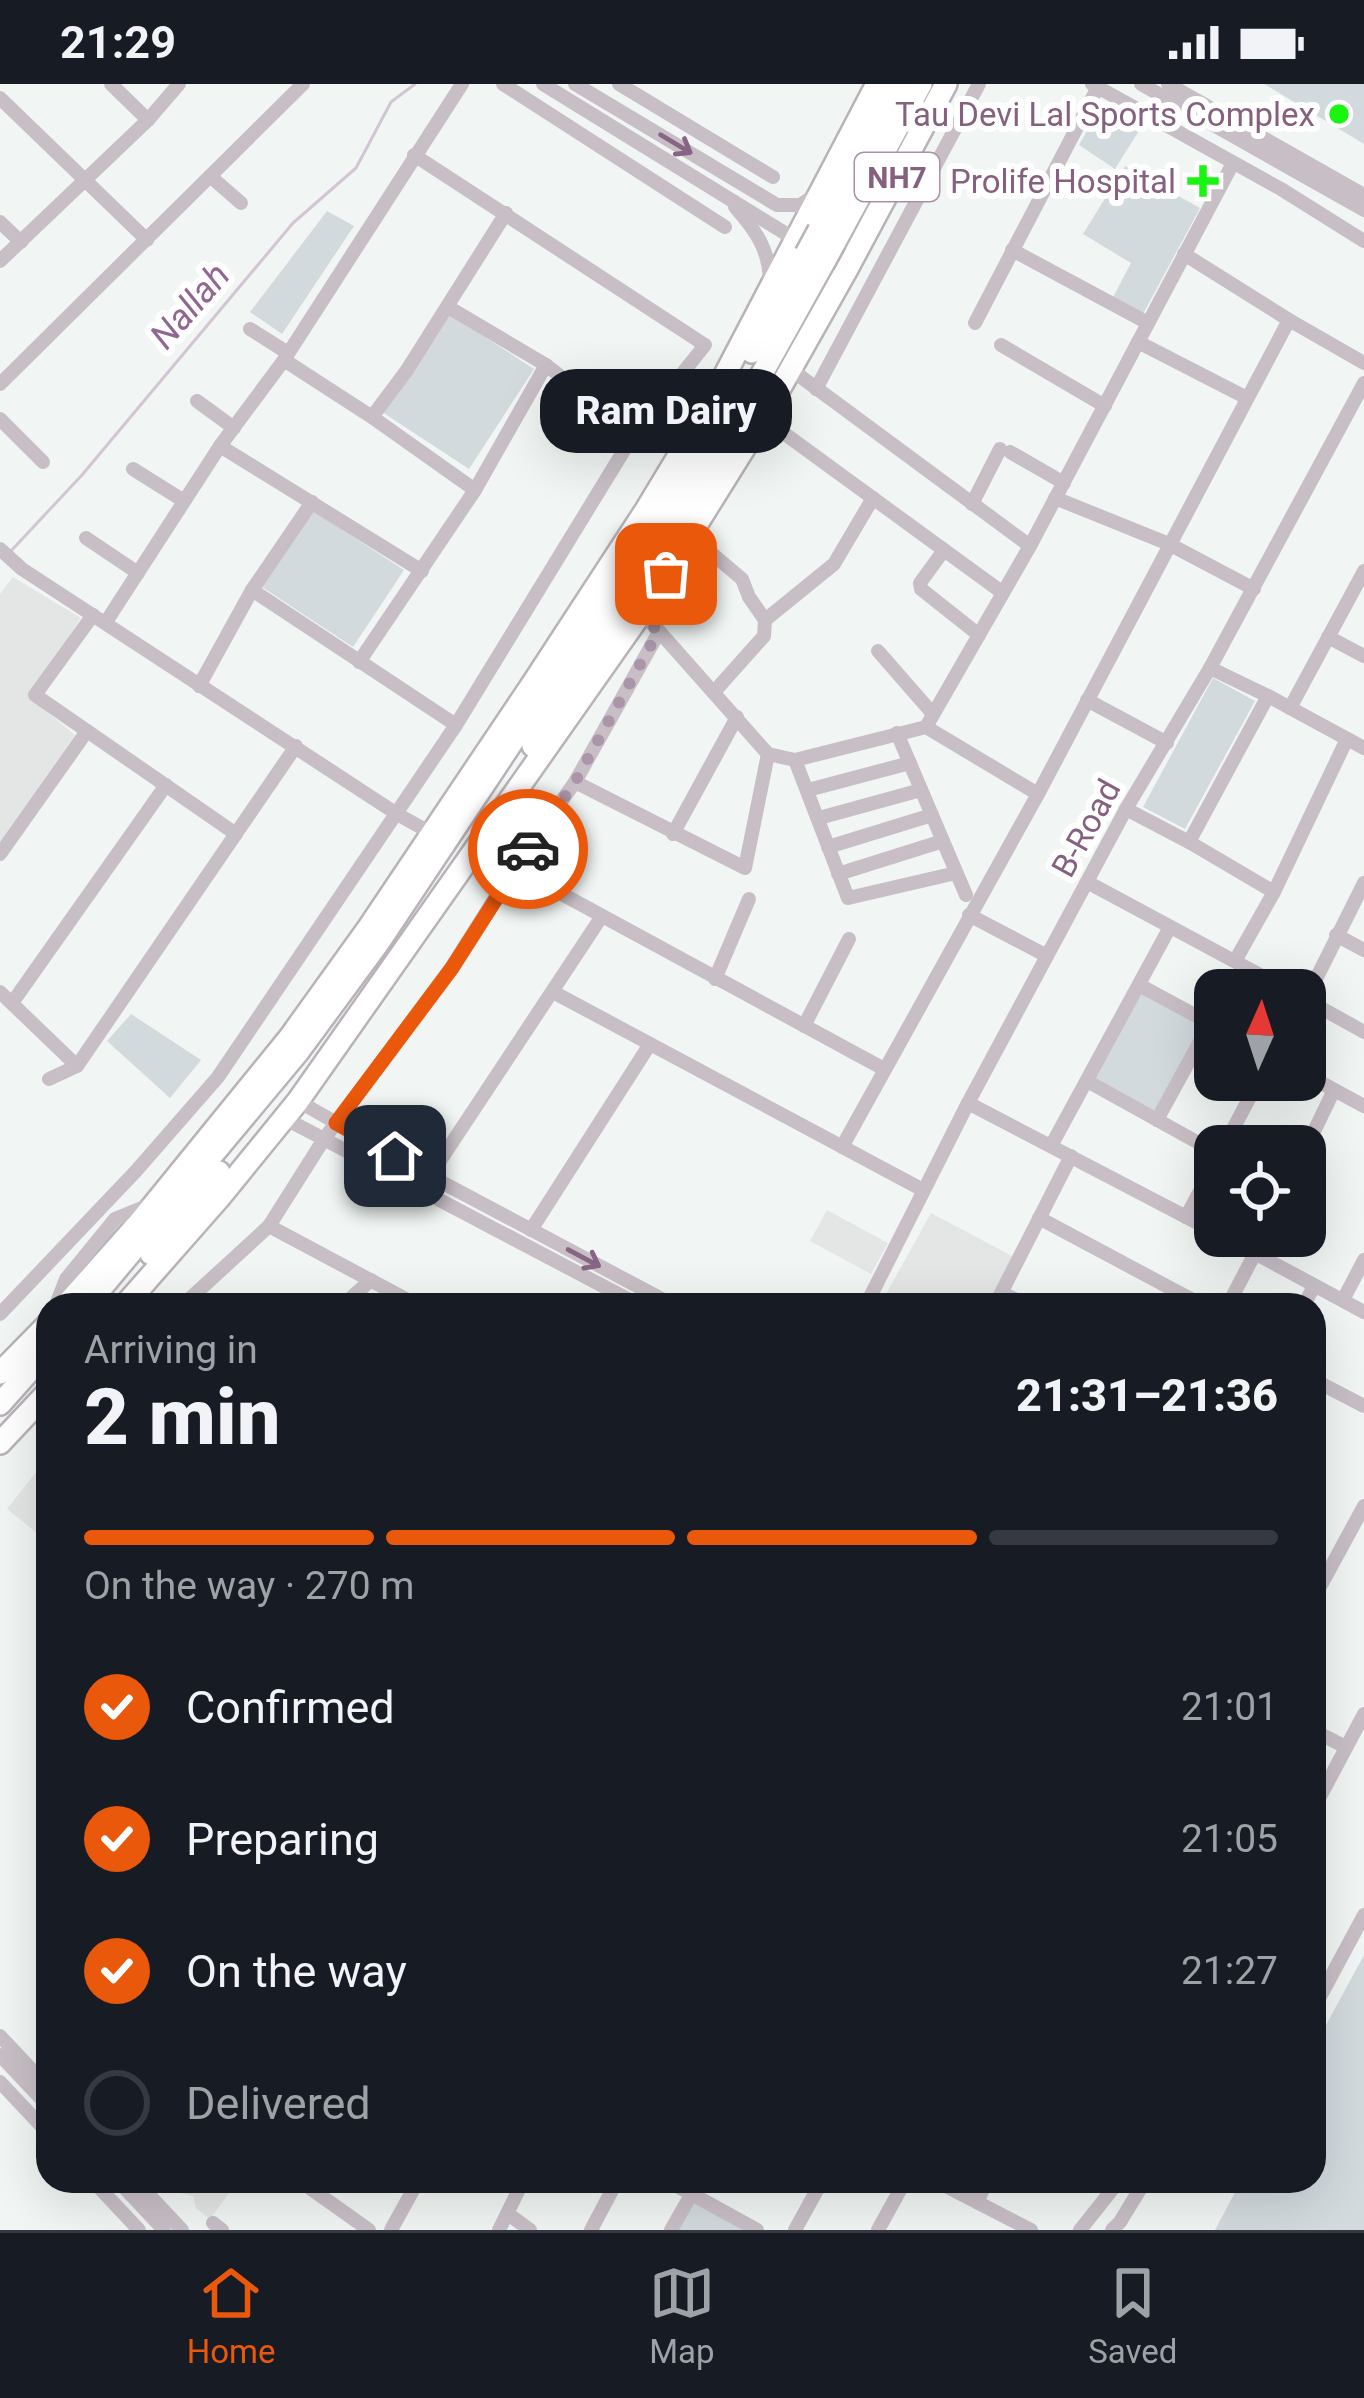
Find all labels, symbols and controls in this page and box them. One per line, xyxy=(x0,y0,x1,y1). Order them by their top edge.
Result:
text: 21:29 xyxy=(60,16,176,69)
place label: Tau Devi Lal Sports Complex xyxy=(895,95,1315,134)
marker: Tau Devi Lal Sports Complex xyxy=(1326,101,1352,127)
one-way arrow xyxy=(658,132,692,156)
road number: NH7 xyxy=(855,153,939,201)
place label: Prolife Hospital xyxy=(950,162,1176,201)
marker: Prolife Hospital xyxy=(1187,165,1219,197)
water label: Nallah xyxy=(142,255,238,357)
callout: Ram Dairy xyxy=(540,370,792,454)
text: Ram Dairy xyxy=(576,388,756,434)
pin xyxy=(615,523,717,625)
icon: bag xyxy=(633,541,699,607)
street label: B-Road xyxy=(1043,772,1129,884)
courier xyxy=(468,789,588,909)
icon: car xyxy=(495,816,561,882)
north arrow xyxy=(1194,969,1326,1101)
map controls xyxy=(1194,969,1326,1257)
pin xyxy=(344,1105,446,1207)
icon: home xyxy=(362,1123,428,1189)
button: locate xyxy=(1194,1125,1326,1257)
one-way arrow xyxy=(566,1247,601,1270)
text: Arriving in xyxy=(84,1327,258,1373)
text: 21:31–21:36 xyxy=(1016,1369,1278,1422)
text: 2 min xyxy=(84,1372,281,1463)
text: On the way · 270 m xyxy=(84,1563,415,1609)
icon: check xyxy=(84,1674,150,1740)
text: Confirmed xyxy=(186,1681,395,1734)
text: 21:01 xyxy=(1181,1684,1278,1730)
icon: check xyxy=(84,1806,150,1872)
text: Preparing xyxy=(186,1813,379,1866)
text: 21:05 xyxy=(1181,1816,1278,1862)
icon: check xyxy=(84,1938,150,2004)
text: On the way xyxy=(186,1945,407,1998)
text: 21:27 xyxy=(1181,1948,1278,1994)
text: Delivered xyxy=(186,2077,371,2130)
tab: Home xyxy=(187,2260,275,2371)
tab: Map xyxy=(649,2260,715,2371)
tab: Saved xyxy=(1088,2260,1177,2371)

